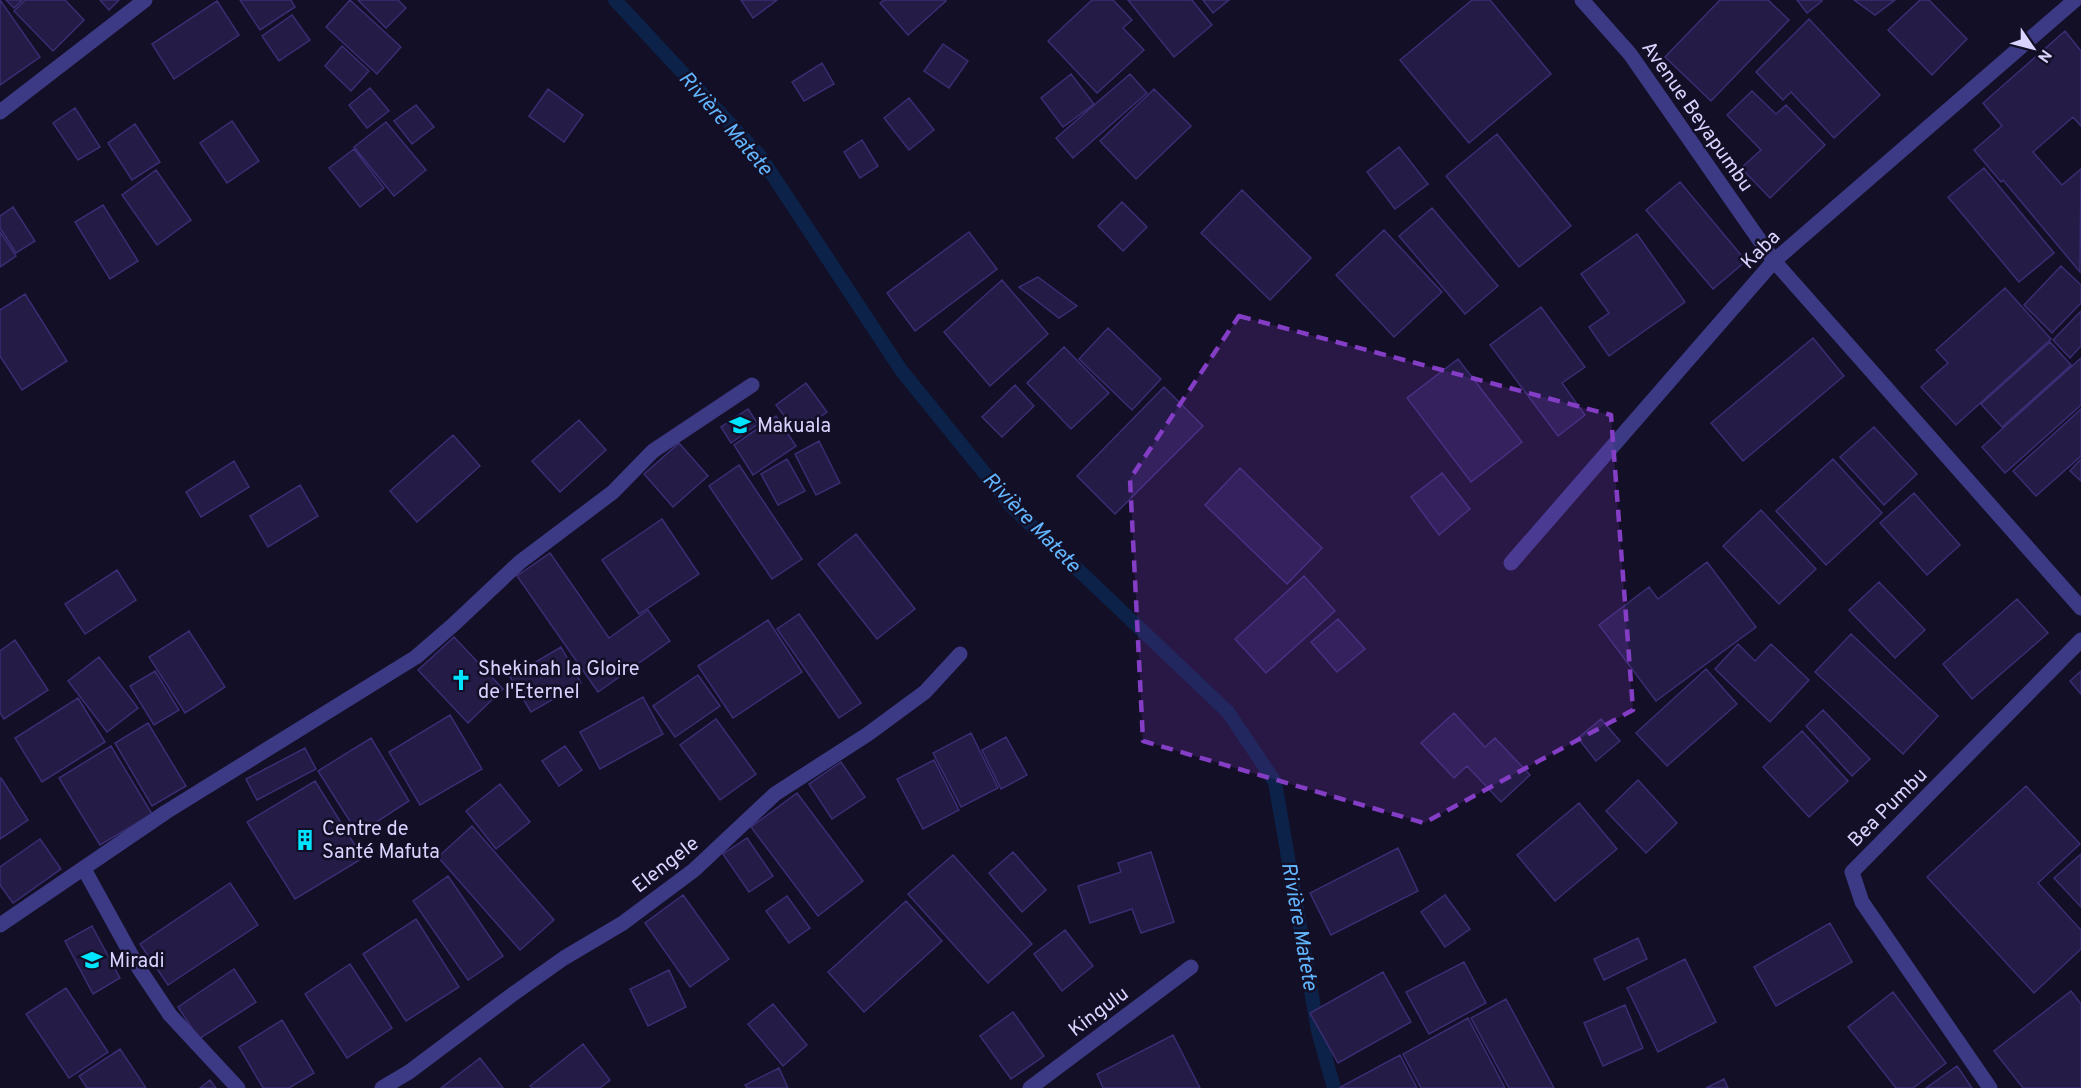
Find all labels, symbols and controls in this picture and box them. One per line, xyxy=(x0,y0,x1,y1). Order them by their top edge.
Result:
north arrow xyxy=(2003,18,2063,78)
street label: Avenue Beyapumbu xyxy=(1635,37,1758,198)
text: N xyxy=(2032,45,2055,66)
water label: Rivière Matete xyxy=(672,66,778,183)
street label: Kaba xyxy=(1736,225,1787,276)
school or university icon: Makuala xyxy=(728,413,752,437)
place label: Makuala xyxy=(757,414,831,440)
water label: Rivière Matete xyxy=(976,467,1087,580)
place label: Shekinah la Gloire de l'Eternel xyxy=(478,657,640,706)
church icon: Shekinah la Gloire de l'Eternel xyxy=(449,668,473,692)
street label: Bea Pumbu xyxy=(1843,763,1934,854)
place label: Centre de Santé Mafuta xyxy=(322,817,440,866)
building icon: Centre de Santé Mafuta xyxy=(293,828,317,852)
street label: Elengele xyxy=(628,831,705,900)
water label: Rivière Matete xyxy=(1274,860,1323,994)
school or university icon: Miradi xyxy=(80,948,104,972)
place label: Miradi xyxy=(109,949,165,975)
street label: Kingulu xyxy=(1064,981,1135,1044)

